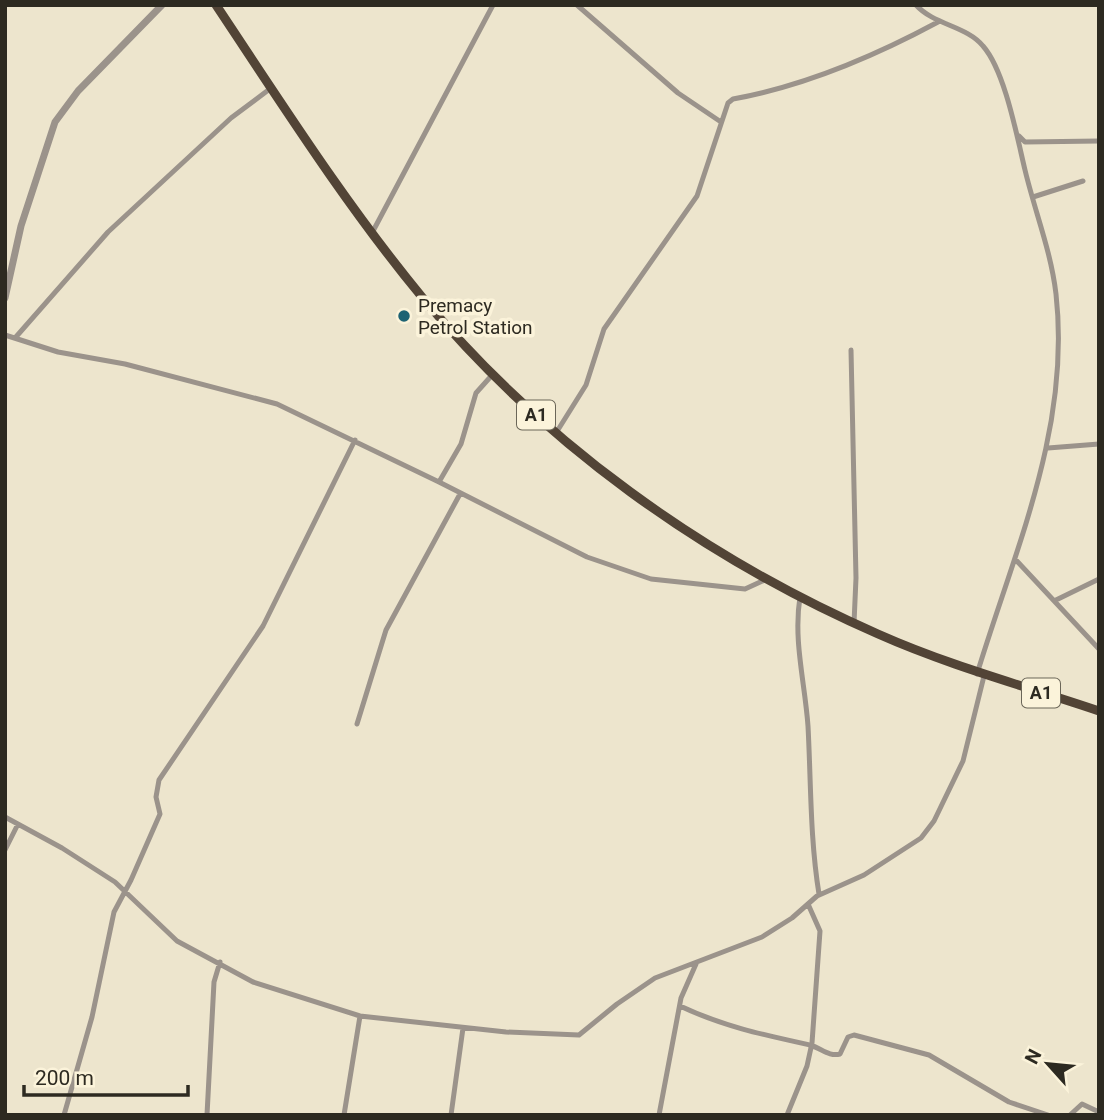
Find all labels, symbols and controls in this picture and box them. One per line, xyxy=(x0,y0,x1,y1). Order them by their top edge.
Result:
place label: Premacy Petrol Station xyxy=(418,294,533,339)
marker: Premacy Petrol Station xyxy=(396,308,412,324)
road number: A1 xyxy=(517,400,555,430)
road number: A1 xyxy=(1022,678,1060,708)
north arrow xyxy=(1013,1029,1083,1099)
text: N xyxy=(1020,1045,1047,1068)
scale bar xyxy=(24,1054,189,1098)
text: 200 m xyxy=(35,1066,94,1090)

